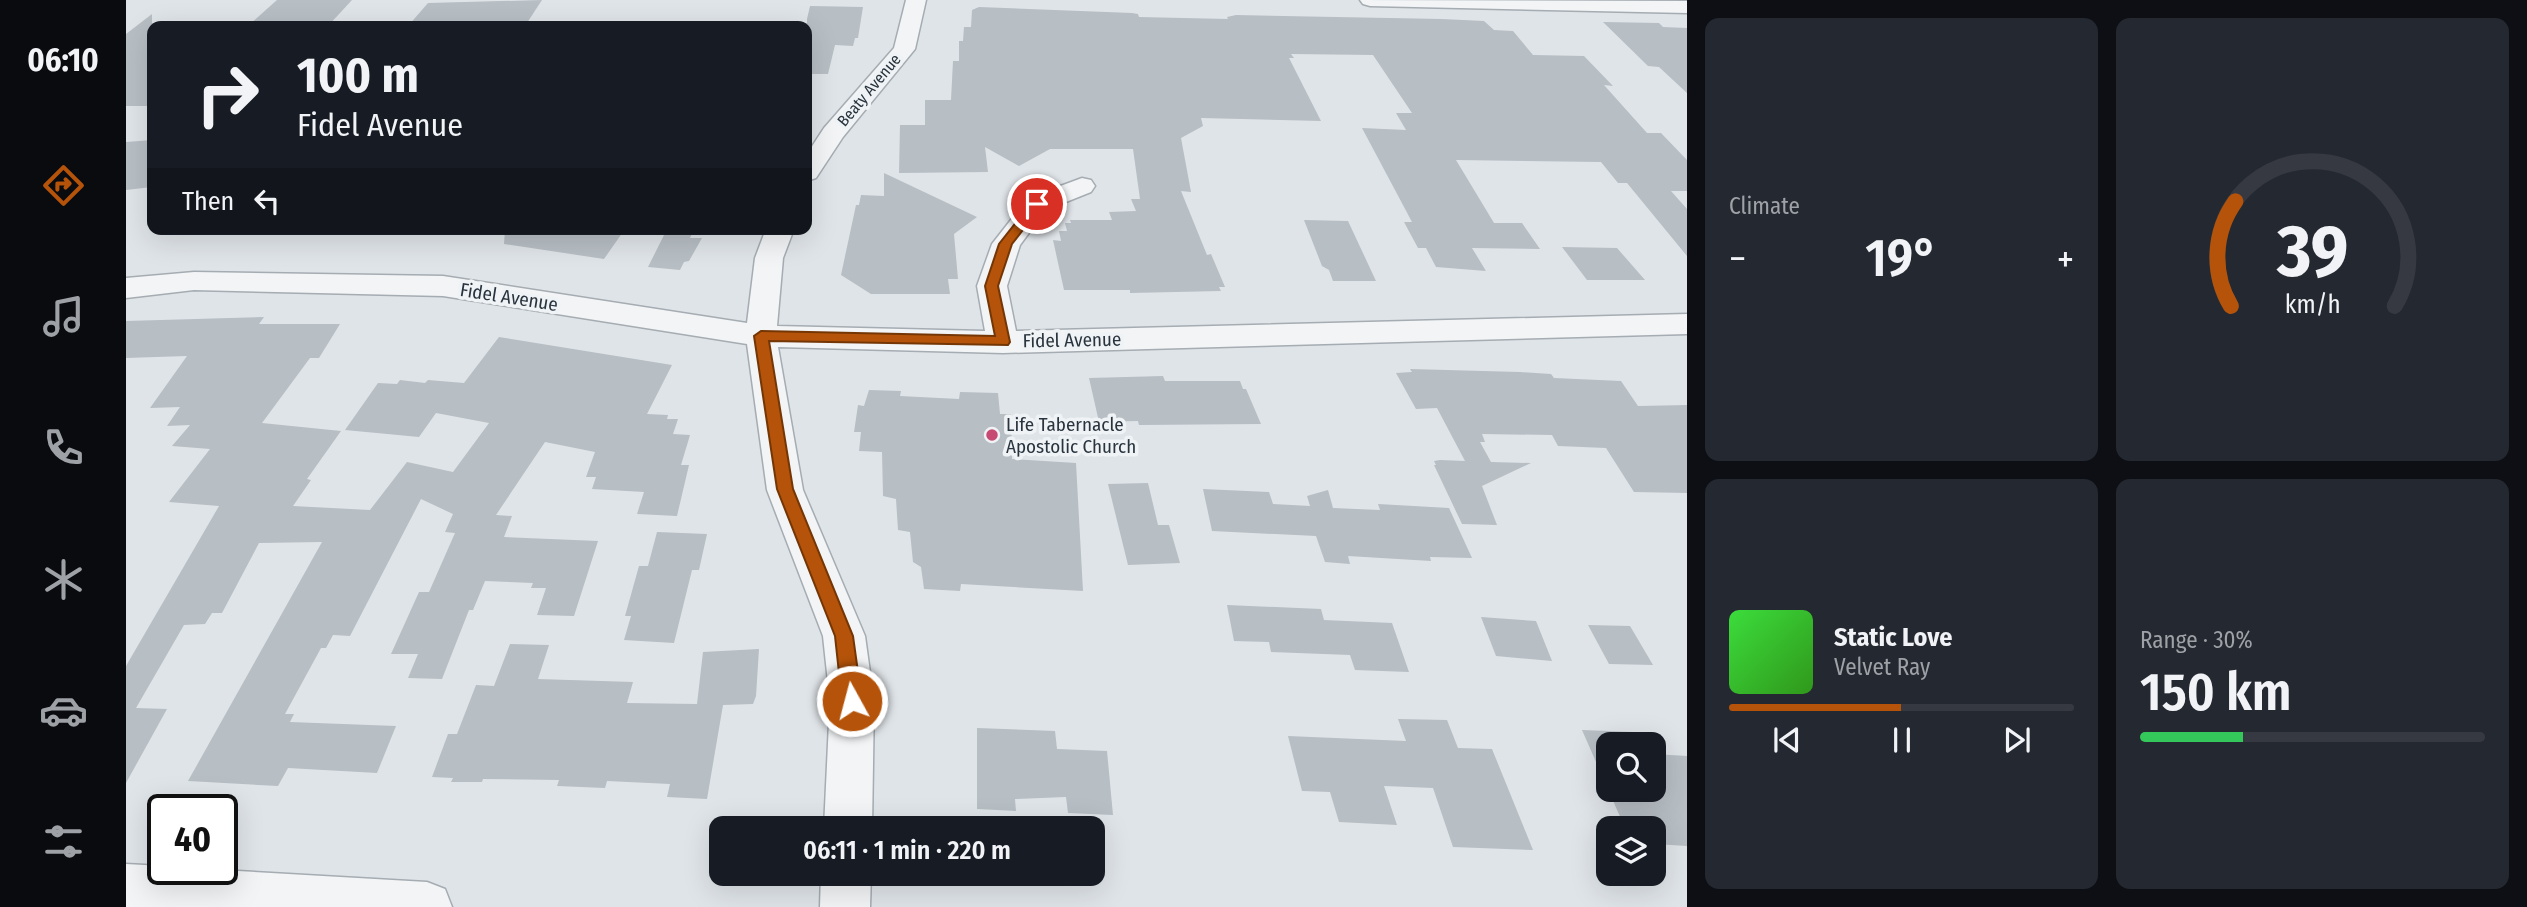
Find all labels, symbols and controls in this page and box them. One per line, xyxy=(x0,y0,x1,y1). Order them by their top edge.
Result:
text: 06:10 xyxy=(27,41,99,79)
text: 100 m xyxy=(297,46,419,105)
icon: right xyxy=(182,49,273,140)
street label: Beaty Avenue xyxy=(833,50,905,130)
text: Fidel Avenue xyxy=(297,106,463,144)
icon: directions xyxy=(39,161,88,210)
pin xyxy=(1007,174,1067,234)
icon: left xyxy=(248,182,286,220)
icon: arrive xyxy=(1018,185,1056,223)
text: Then xyxy=(182,186,234,217)
text: Climate xyxy=(1729,192,1800,220)
text: 39 xyxy=(2276,208,2348,295)
text: 19° xyxy=(1865,227,1938,290)
text: − xyxy=(1729,236,1746,282)
text: + xyxy=(2057,236,2074,282)
street label: Fidel Avenue xyxy=(458,278,560,316)
text: km/h xyxy=(2285,289,2340,319)
icon: music xyxy=(39,292,88,341)
street label: Fidel Avenue xyxy=(1022,328,1122,352)
place label: Life Tabernacle Apostolic Church xyxy=(1006,413,1136,458)
icon: phone xyxy=(39,423,88,472)
marker: Life Tabernacle Apostolic Church xyxy=(984,427,1000,443)
icon: climate xyxy=(39,555,88,604)
text: Static Love xyxy=(1834,622,1952,653)
text: Range · 30% xyxy=(2140,626,2253,654)
text: Velvet Ray xyxy=(1834,653,1930,681)
text: 150 km xyxy=(2140,661,2292,724)
position arrow xyxy=(815,664,889,738)
icon: car xyxy=(39,686,88,735)
icon: previous xyxy=(1768,721,1806,759)
icon: pause xyxy=(1883,721,1921,759)
icon: next xyxy=(1998,721,2036,759)
map controls xyxy=(1596,732,1666,886)
button: search xyxy=(1596,732,1666,802)
speed limit sign: 40 xyxy=(147,794,238,885)
button: layers xyxy=(1596,816,1666,886)
icon: filters xyxy=(39,817,88,866)
text: 06:11 · 1 min · 220 m xyxy=(803,835,1011,866)

